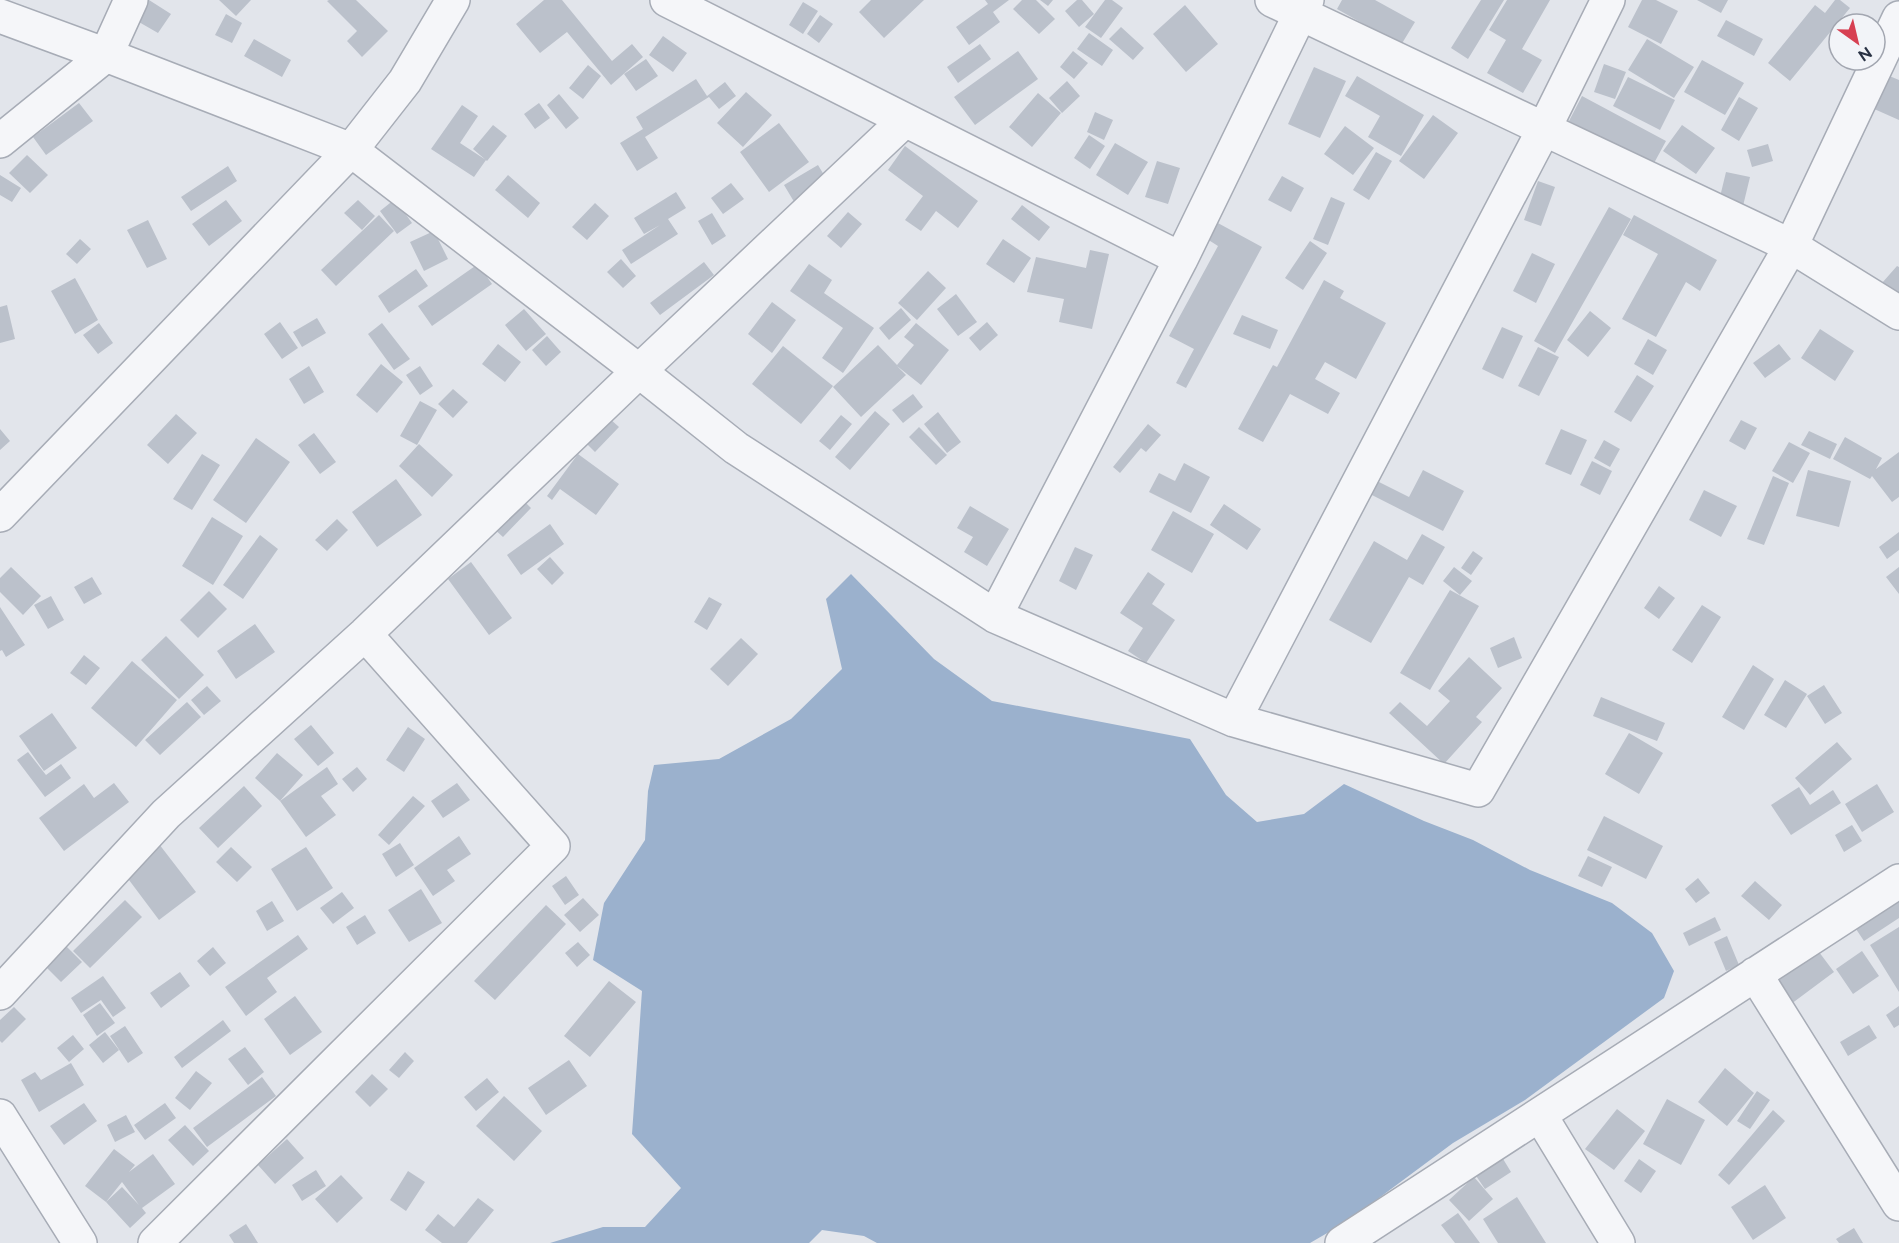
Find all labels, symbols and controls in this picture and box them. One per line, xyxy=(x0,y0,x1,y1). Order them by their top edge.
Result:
north arrow xyxy=(1827,12,1887,72)
text: N xyxy=(1855,43,1875,65)

